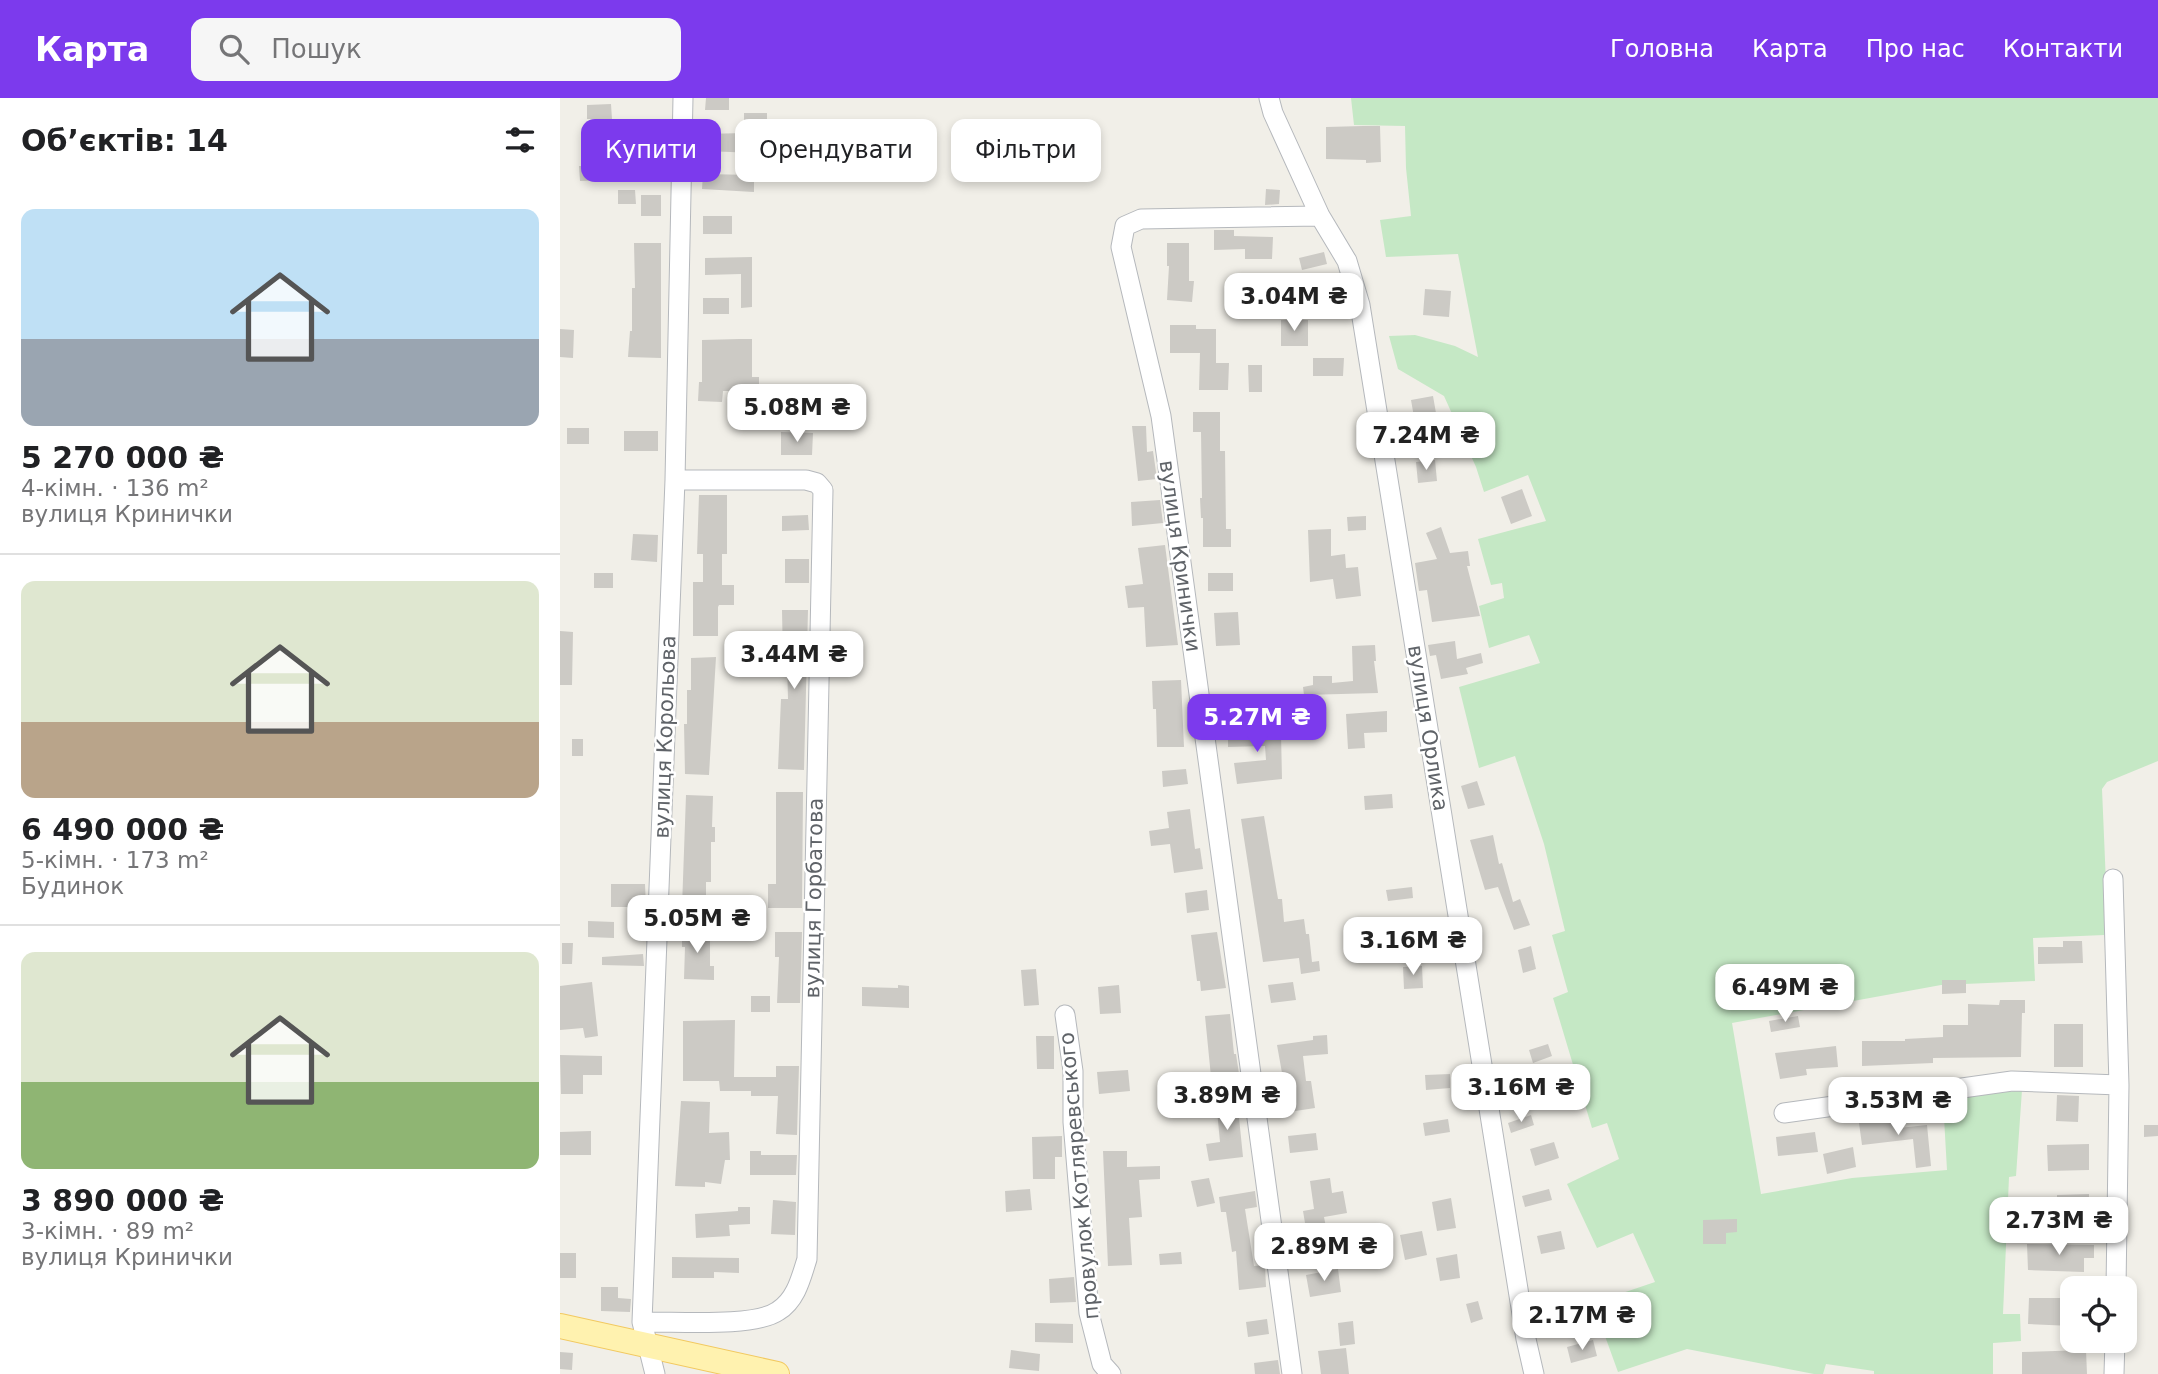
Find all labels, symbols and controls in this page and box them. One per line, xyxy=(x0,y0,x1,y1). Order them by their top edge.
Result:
search box xyxy=(191,18,681,81)
text: Карта xyxy=(35,30,149,69)
icon: search xyxy=(215,30,253,68)
text: Пошук xyxy=(271,34,362,64)
text: Головна xyxy=(1610,35,1714,63)
text: Карта xyxy=(1752,35,1828,63)
text: Про нас xyxy=(1866,35,1965,63)
text: Контакти xyxy=(2003,35,2123,63)
chip: Купити xyxy=(581,119,721,182)
chip: Орендувати xyxy=(735,119,937,182)
chip: Фільтри xyxy=(951,119,1101,182)
icon: filters xyxy=(501,121,539,159)
text: Об’єктів: 14 xyxy=(21,123,228,158)
icon: home xyxy=(217,254,343,380)
pin: 3.04M ₴ xyxy=(1229,274,1359,333)
text: 3.04M ₴ xyxy=(1240,283,1348,309)
pin: 5.08M ₴ xyxy=(732,384,862,444)
text: 5.08M ₴ xyxy=(743,394,851,420)
pin: 7.24M ₴ xyxy=(1361,412,1491,472)
text: 7.24M ₴ xyxy=(1372,422,1480,448)
text: 5 270 000 ₴ xyxy=(21,440,224,475)
street label: вулиця Кринички xyxy=(1155,459,1205,653)
text: 4-кімн. · 136 m² xyxy=(21,475,209,501)
text: вулиця Кринички xyxy=(21,501,233,527)
icon: home xyxy=(217,626,343,752)
pin: 3.44M ₴ xyxy=(729,632,859,691)
street label: вулиця Корольова xyxy=(649,635,681,839)
text: 3.44M ₴ xyxy=(740,641,848,667)
street label: вулиця Орлика xyxy=(1403,643,1453,813)
pin: 5.27M ₴ xyxy=(1192,694,1322,754)
text: 5.27M ₴ xyxy=(1203,704,1311,730)
street label: вулиця Горбатова xyxy=(800,798,828,998)
text: 6 490 000 ₴ xyxy=(21,812,224,847)
text: 5-кімн. · 173 m² xyxy=(21,847,209,873)
text: Будинок xyxy=(21,873,124,899)
pin: 5.05M ₴ xyxy=(632,896,762,955)
text: 5.05M ₴ xyxy=(643,905,751,931)
pin: 3.16M ₴ xyxy=(1348,918,1478,977)
text: 3.16M ₴ xyxy=(1359,927,1467,953)
pin: 6.49M ₴ xyxy=(1720,964,1850,1024)
text: 6.49M ₴ xyxy=(1731,974,1839,1000)
icon: home xyxy=(217,997,343,1123)
street label: провулок Котляревського xyxy=(1054,1031,1104,1321)
pin: 3.16M ₴ xyxy=(1456,1065,1586,1124)
pin: 3.89M ₴ xyxy=(1162,1072,1292,1132)
text: 3.16M ₴ xyxy=(1467,1074,1575,1100)
pin: 3.53M ₴ xyxy=(1833,1077,1963,1137)
text: 3.89M ₴ xyxy=(1173,1082,1281,1108)
text: 3.53M ₴ xyxy=(1844,1087,1952,1113)
text: 3 890 000 ₴ xyxy=(21,1183,224,1218)
pin: 2.73M ₴ xyxy=(1994,1198,2124,1257)
text: 2.73M ₴ xyxy=(2005,1207,2113,1233)
text: 3-кімн. · 89 m² xyxy=(21,1218,194,1244)
pin: 2.89M ₴ xyxy=(1259,1224,1389,1283)
text: 2.89M ₴ xyxy=(1270,1233,1378,1259)
text: вулиця Кринички xyxy=(21,1244,233,1270)
map controls xyxy=(2060,1276,2137,1353)
button: locate xyxy=(2060,1276,2137,1353)
pin: 2.17M ₴ xyxy=(1517,1292,1647,1352)
text: 2.17M ₴ xyxy=(1528,1302,1636,1328)

